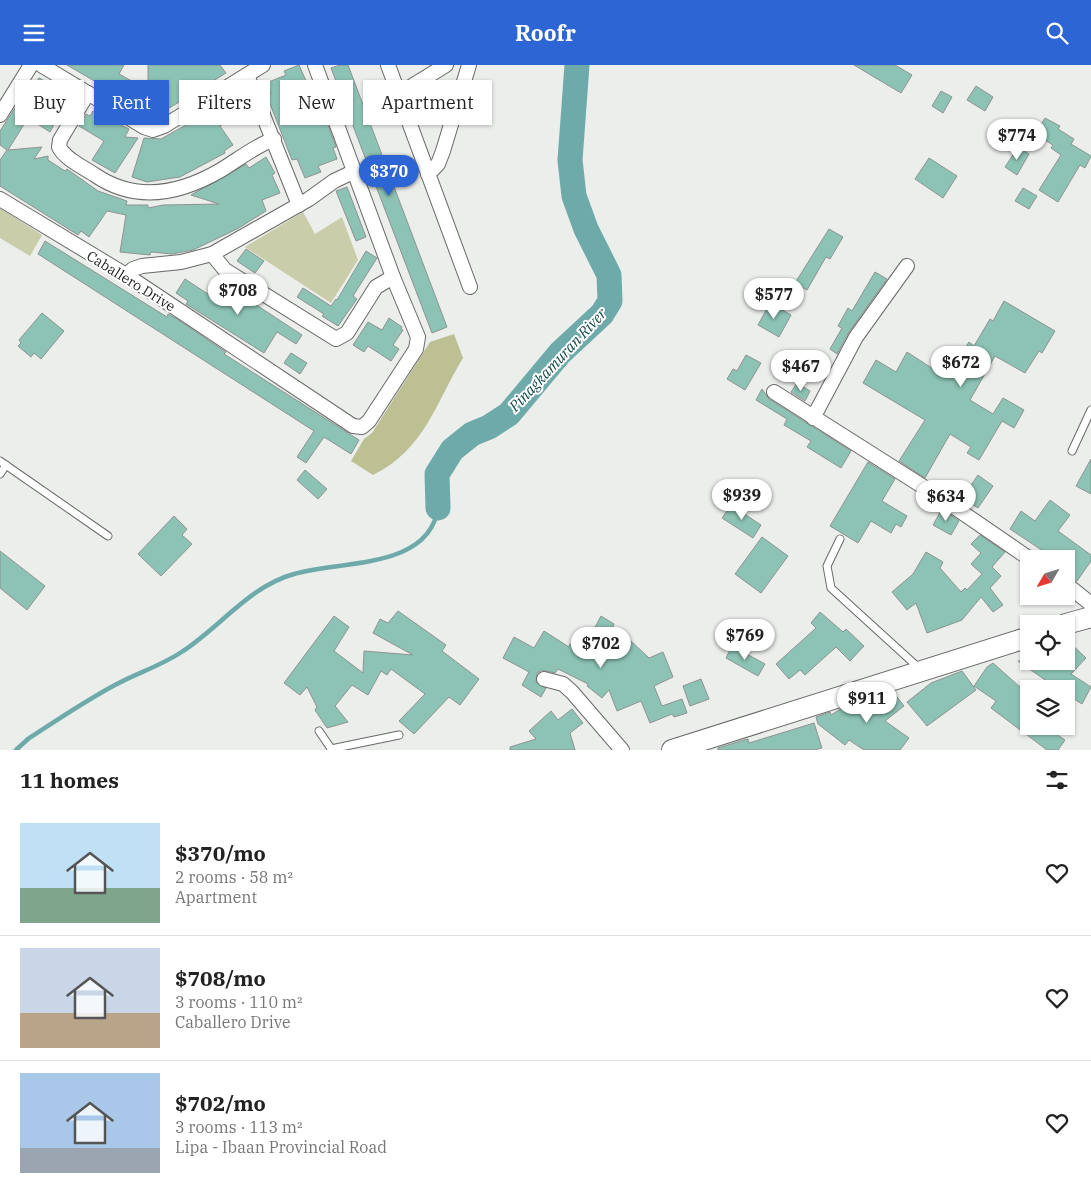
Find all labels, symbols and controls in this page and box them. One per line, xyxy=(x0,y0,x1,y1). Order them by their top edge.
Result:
text: Roofr xyxy=(515,18,576,47)
icon: menu xyxy=(20,19,48,47)
icon: search xyxy=(1043,19,1071,47)
chip: Buy xyxy=(15,80,84,125)
chip: Rent xyxy=(94,80,169,125)
chip: Filters xyxy=(179,80,270,125)
chip: New xyxy=(280,80,353,125)
chip: Apartment xyxy=(363,80,492,125)
pin: $774 xyxy=(987,119,1047,161)
text: $774 xyxy=(998,125,1036,145)
pin: $370 xyxy=(359,155,419,197)
text: $370 xyxy=(370,161,408,181)
street label: Caballero Drive xyxy=(83,247,179,315)
pin: $708 xyxy=(208,273,268,316)
pin: $577 xyxy=(744,277,804,320)
text: $708 xyxy=(219,280,257,300)
text: $577 xyxy=(755,284,793,304)
water label: Pinagkamuran River xyxy=(504,304,611,416)
pin: $672 xyxy=(931,345,991,388)
pin: $467 xyxy=(771,349,831,392)
text: $672 xyxy=(942,352,980,372)
text: $467 xyxy=(782,356,820,376)
pin: $939 xyxy=(712,479,772,521)
pin: $634 xyxy=(916,479,976,522)
text: $939 xyxy=(723,485,761,505)
text: $634 xyxy=(927,486,965,506)
north arrow xyxy=(1020,550,1075,605)
map controls xyxy=(1020,550,1075,735)
button: locate xyxy=(1020,615,1075,670)
pin: $769 xyxy=(715,619,775,661)
text: $769 xyxy=(726,625,764,645)
pin: $702 xyxy=(571,627,631,669)
text: $702 xyxy=(582,633,620,653)
button: layers xyxy=(1020,680,1075,735)
pin: $911 xyxy=(837,681,897,724)
text: $911 xyxy=(848,688,886,708)
text: 11 homes xyxy=(20,766,119,794)
icon: filters xyxy=(1043,766,1071,794)
text: $370/mo xyxy=(175,839,266,867)
icon: home xyxy=(60,843,120,903)
icon: heart xyxy=(1043,859,1071,887)
text: 2 rooms · 58 m² xyxy=(175,867,293,887)
text: Apartment xyxy=(175,887,257,907)
text: $708/mo xyxy=(175,964,266,992)
icon: home xyxy=(60,968,120,1028)
icon: heart xyxy=(1043,984,1071,1012)
text: 3 rooms · 110 m² xyxy=(175,992,303,1012)
text: Caballero Drive xyxy=(175,1012,291,1032)
text: $702/mo xyxy=(175,1089,266,1117)
icon: home xyxy=(60,1093,120,1153)
icon: heart xyxy=(1043,1109,1071,1137)
text: 3 rooms · 113 m² xyxy=(175,1117,303,1137)
text: Lipa - Ibaan Provincial Road xyxy=(175,1137,387,1157)

